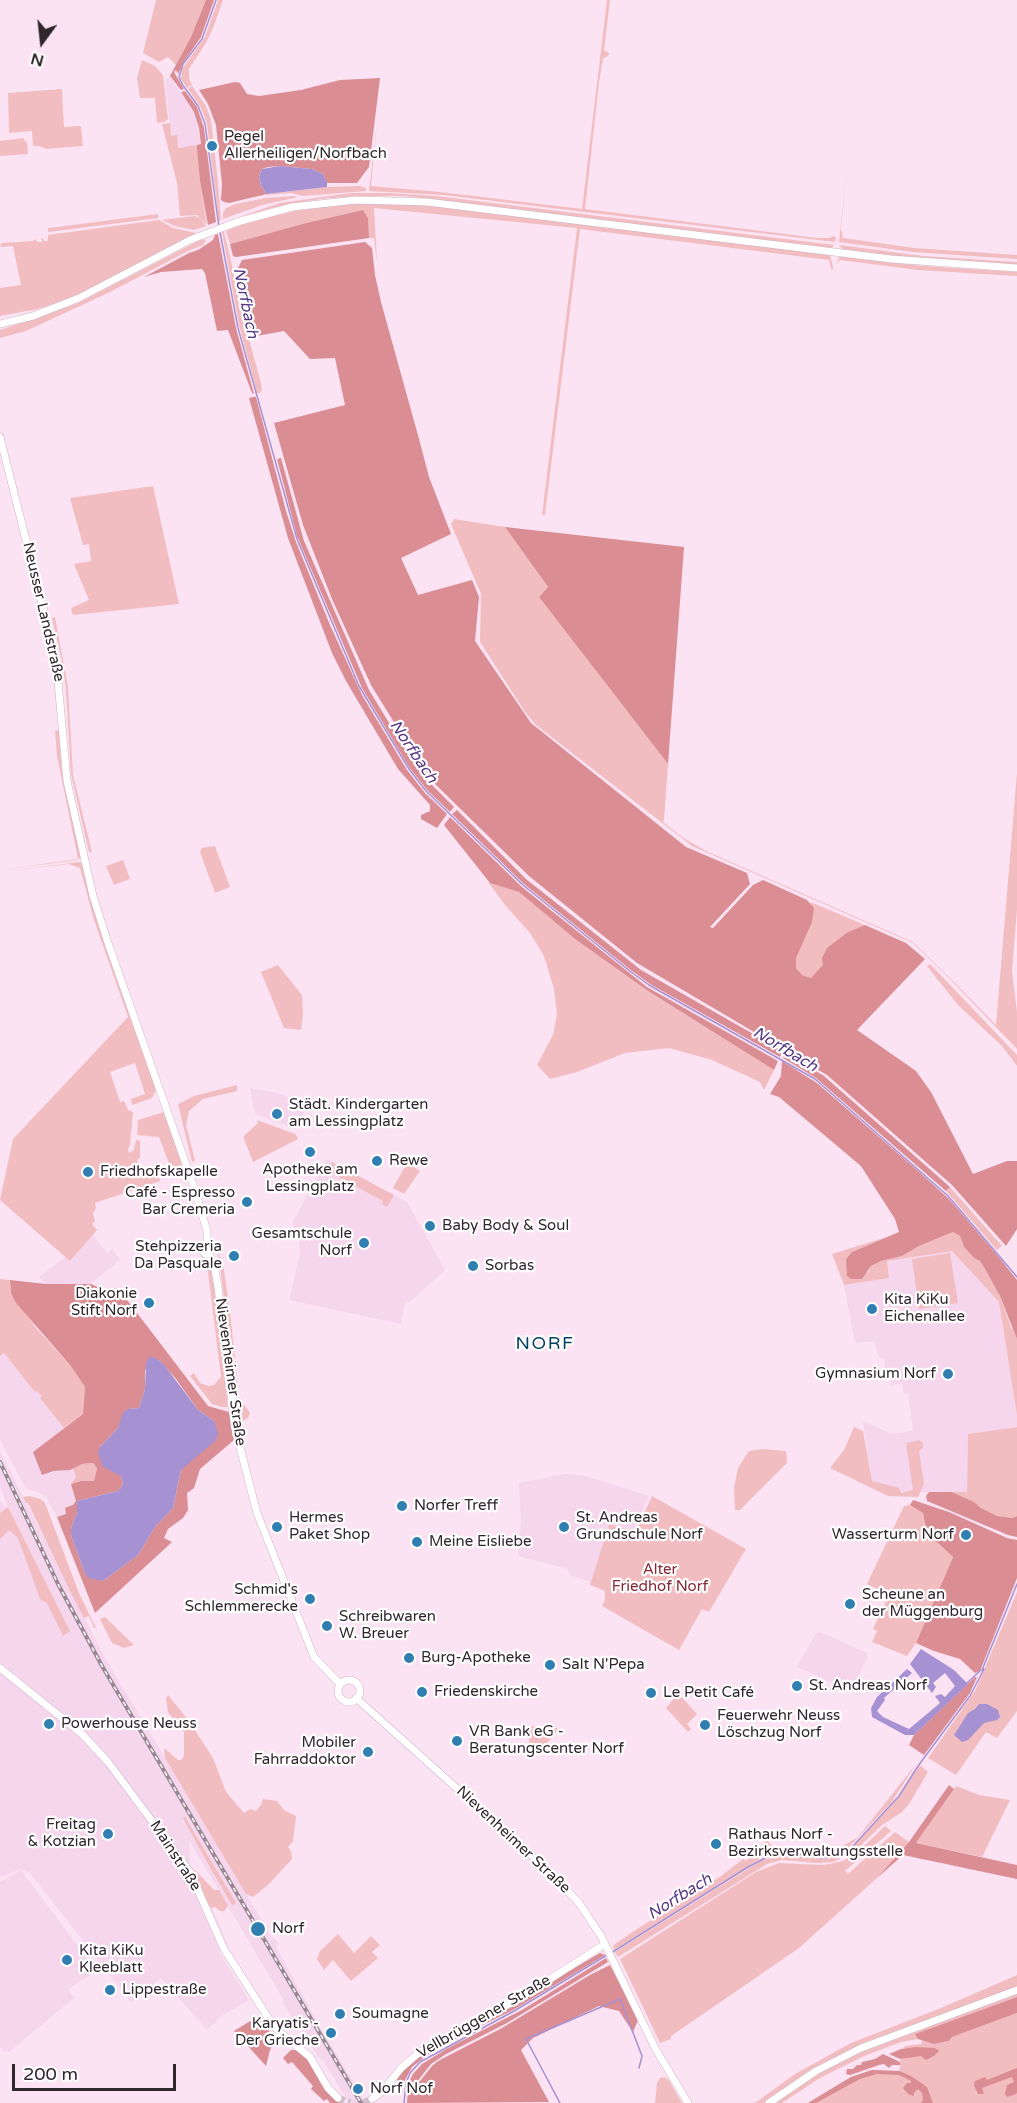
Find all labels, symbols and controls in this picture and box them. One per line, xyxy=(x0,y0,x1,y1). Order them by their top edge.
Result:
north arrow xyxy=(12,12,72,72)
text: N xyxy=(29,48,46,71)
place label: Pegel Allerheiligen/Norfbach xyxy=(224,128,387,163)
marker: Pegel Allerheiligen/Norfbach xyxy=(205,139,219,153)
water label: Norfbach xyxy=(228,266,262,340)
street label: Neusser Landstraße xyxy=(18,541,68,683)
water label: Norfbach xyxy=(385,717,441,787)
water label: Norfbach xyxy=(749,1023,821,1077)
place label: Städt. Kindergarten am Lessingplatz xyxy=(289,1096,428,1131)
marker: Städt. Kindergarten am Lessingplatz xyxy=(270,1107,284,1121)
marker: Apotheke am Lessingplatz xyxy=(303,1145,317,1159)
place label: Rewe xyxy=(389,1152,428,1170)
marker: Rewe xyxy=(370,1154,384,1168)
place label: Apotheke am Lessingplatz xyxy=(262,1161,358,1196)
place label: Friedhofskapelle xyxy=(100,1163,218,1181)
marker: Friedhofskapelle xyxy=(81,1165,95,1179)
place label: Café - Espresso Bar Cremeria xyxy=(125,1184,235,1219)
marker: Café - Espresso Bar Cremeria xyxy=(240,1195,254,1209)
place label: Baby Body & Soul xyxy=(442,1217,569,1235)
marker: Baby Body & Soul xyxy=(423,1219,437,1233)
place label: Gesamtschule Norf xyxy=(252,1225,352,1260)
marker: Gesamtschule Norf xyxy=(357,1236,371,1250)
place label: Stehpizzeria Da Pasquale xyxy=(134,1238,222,1273)
marker: Stehpizzeria Da Pasquale xyxy=(227,1249,241,1263)
place label: Sorbas xyxy=(485,1257,534,1275)
marker: Sorbas xyxy=(466,1259,480,1273)
place label: Diakonie Stift Norf xyxy=(71,1285,137,1320)
place label: Kita KiKu Eichenallee xyxy=(884,1291,965,1326)
marker: Diakonie Stift Norf xyxy=(142,1296,156,1310)
street label: Nievenheimer Straße xyxy=(211,1297,249,1447)
marker: Kita KiKu Eichenallee xyxy=(865,1302,879,1316)
district label: NORF xyxy=(516,1333,574,1355)
place label: Gymnasium Norf xyxy=(815,1365,936,1383)
marker: Gymnasium Norf xyxy=(941,1367,955,1381)
place label: Norfer Treff xyxy=(414,1497,498,1515)
marker: Norfer Treff xyxy=(395,1499,409,1513)
place label: Hermes Paket Shop xyxy=(289,1509,370,1544)
place label: St. Andreas Grundschule Norf xyxy=(576,1509,703,1544)
marker: Hermes Paket Shop xyxy=(270,1520,284,1534)
marker: St. Andreas Grundschule Norf xyxy=(557,1520,571,1534)
place label: Wasserturm Norf xyxy=(832,1526,954,1544)
marker: Wasserturm Norf xyxy=(959,1528,973,1542)
place label: Meine Eisliebe xyxy=(429,1533,531,1551)
marker: Meine Eisliebe xyxy=(410,1535,424,1549)
park label: Alter Friedhof Norf xyxy=(612,1561,708,1596)
place label: Schmid's Schlemmerecke xyxy=(185,1581,298,1616)
place label: Scheune an der Müggenburg xyxy=(862,1586,983,1621)
marker: Schmid's Schlemmerecke xyxy=(303,1592,317,1606)
marker: Scheune an der Müggenburg xyxy=(843,1597,857,1611)
place label: Schreibwaren W. Breuer xyxy=(339,1608,436,1643)
marker: Schreibwaren W. Breuer xyxy=(320,1619,334,1633)
place label: Burg-Apotheke xyxy=(421,1649,531,1667)
marker: Burg-Apotheke xyxy=(402,1651,416,1665)
place label: Salt N'Pepa xyxy=(562,1656,645,1674)
marker: Salt N'Pepa xyxy=(543,1658,557,1672)
place label: St. Andreas Norf xyxy=(809,1677,927,1695)
marker: St. Andreas Norf xyxy=(790,1679,804,1693)
place label: Friedenskirche xyxy=(434,1683,538,1701)
place label: Le Petit Café xyxy=(663,1684,754,1702)
marker: Friedenskirche xyxy=(415,1685,429,1699)
marker: Le Petit Café xyxy=(644,1686,658,1700)
place label: Feuerwehr Neuss Löschzug Norf xyxy=(717,1707,840,1742)
place label: Powerhouse Neuss xyxy=(61,1715,197,1733)
marker: Powerhouse Neuss xyxy=(42,1717,56,1731)
marker: Feuerwehr Neuss Löschzug Norf xyxy=(698,1718,712,1732)
place label: VR Bank eG - Beratungscenter Norf xyxy=(469,1723,624,1758)
place label: Mobiler Fahrraddoktor xyxy=(254,1734,356,1769)
marker: VR Bank eG - Beratungscenter Norf xyxy=(450,1734,464,1748)
marker: Mobiler Fahrraddoktor xyxy=(361,1745,375,1759)
street label: Nievenheimer Straße xyxy=(452,1783,574,1897)
place label: Freitag & Kotzian xyxy=(28,1816,96,1851)
street label: Mainstraße xyxy=(146,1817,204,1895)
place label: Rathaus Norf - Bezirksverwaltungsstelle xyxy=(728,1826,903,1861)
marker: Freitag & Kotzian xyxy=(101,1827,115,1841)
marker: Rathaus Norf - Bezirksverwaltungsstelle xyxy=(709,1837,723,1851)
water label: Norfbach xyxy=(644,1870,716,1924)
marker: Norf xyxy=(249,1920,267,1938)
place label: Norf xyxy=(272,1920,304,1938)
place label: Kita KiKu Kleeblatt xyxy=(79,1942,144,1977)
marker: Kita KiKu Kleeblatt xyxy=(60,1953,74,1967)
street label: Vellbrüggener Straße xyxy=(414,1971,554,2063)
place label: Lippestraße xyxy=(122,1981,206,1999)
marker: Lippestraße xyxy=(103,1983,117,1997)
place label: Soumagne xyxy=(352,2005,429,2023)
marker: Soumagne xyxy=(333,2007,347,2021)
place label: Karyatis - Der Grieche xyxy=(235,2015,319,2050)
marker: Karyatis - Der Grieche xyxy=(324,2026,338,2040)
scale bar xyxy=(15,2052,178,2090)
text: 200 m xyxy=(23,2063,78,2085)
place label: Norf Nof xyxy=(370,2080,433,2098)
marker: Norf Nof xyxy=(351,2082,365,2096)

